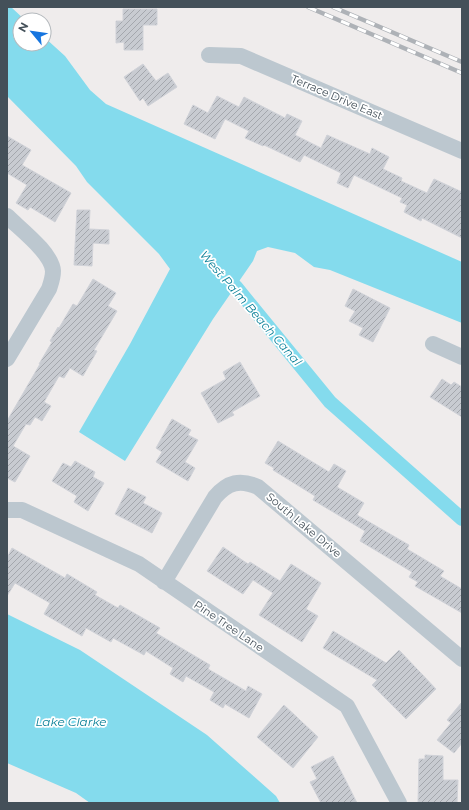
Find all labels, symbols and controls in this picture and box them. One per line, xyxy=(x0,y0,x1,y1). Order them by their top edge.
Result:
north arrow xyxy=(12,12,52,52)
text: N xyxy=(15,20,32,34)
street label: Terrace Drive East xyxy=(289,71,385,123)
water label: West Palm Beach Canal xyxy=(197,247,306,369)
street label: South Lake Drive xyxy=(264,490,345,561)
street label: Pine Tree Lane xyxy=(191,597,267,655)
water label: Lake Clarke xyxy=(35,714,107,729)

